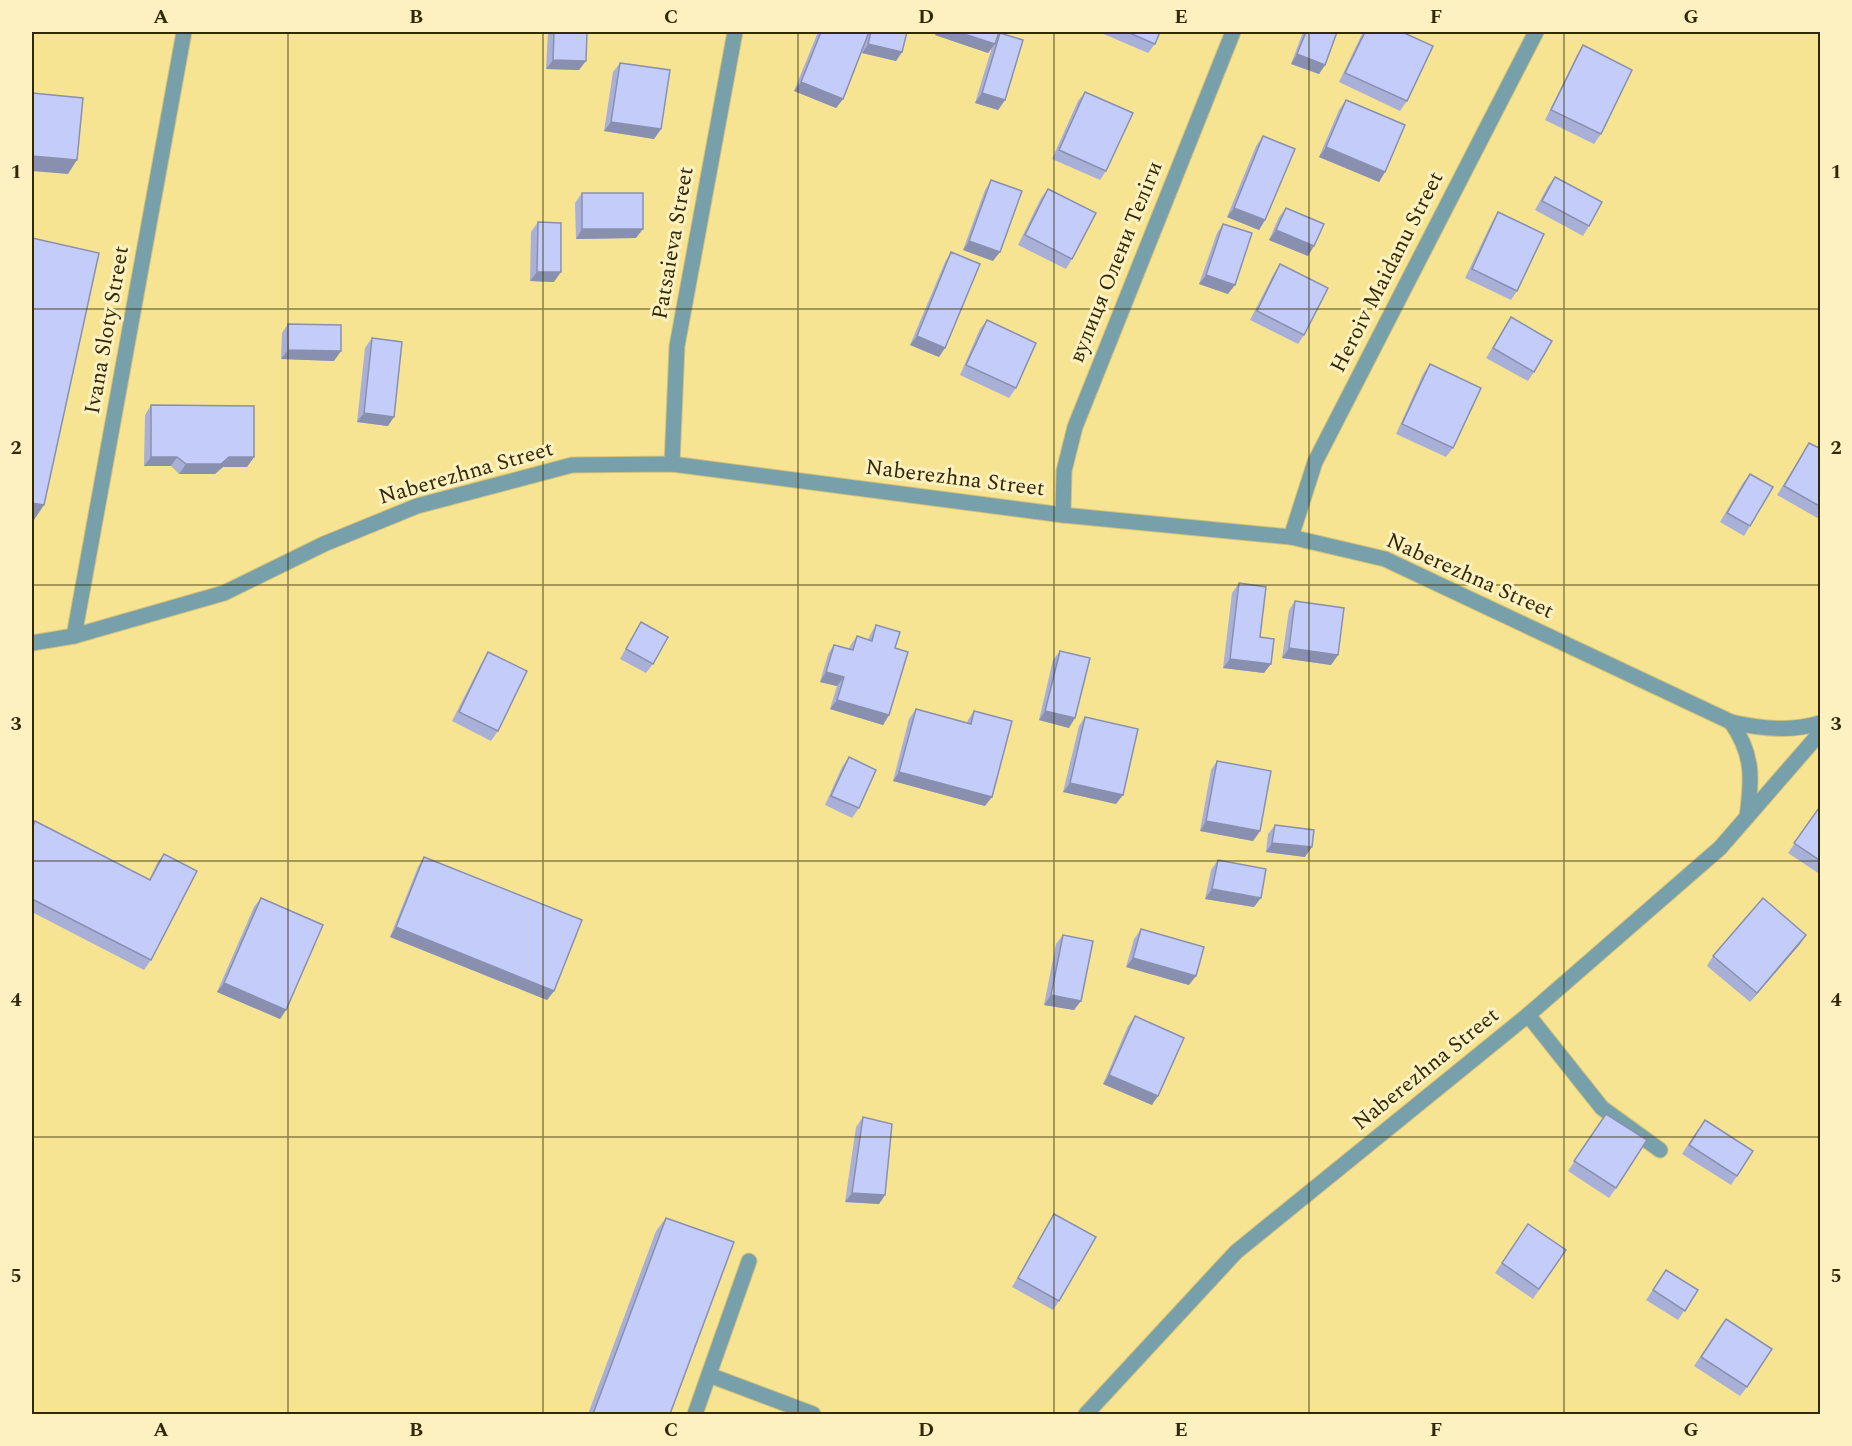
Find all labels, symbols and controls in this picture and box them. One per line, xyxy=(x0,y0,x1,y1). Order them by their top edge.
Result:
text: A xyxy=(153,2,169,32)
text: B xyxy=(409,2,423,32)
text: C xyxy=(664,2,678,32)
text: D xyxy=(918,2,934,32)
text: E xyxy=(1174,2,1188,32)
text: F xyxy=(1430,2,1442,32)
text: G xyxy=(1683,2,1699,32)
street label: вулиця Олени Теліги xyxy=(1060,156,1172,368)
text: 1 xyxy=(10,157,22,187)
text: 1 xyxy=(1830,157,1842,187)
street label: Patsaieva Street xyxy=(643,164,703,322)
street label: Heroiv Maidanu Street xyxy=(1322,165,1452,378)
street label: Ivana Sloty Street xyxy=(76,243,138,417)
street label: Naberezhna Street xyxy=(375,432,557,514)
text: 2 xyxy=(10,433,22,463)
text: 2 xyxy=(1830,433,1842,463)
street label: Naberezhna Street xyxy=(863,451,1047,505)
street label: Naberezhna Street xyxy=(1381,524,1559,628)
text: 3 xyxy=(10,709,22,739)
text: 3 xyxy=(1830,709,1842,739)
text: 4 xyxy=(10,985,22,1015)
text: 4 xyxy=(1830,985,1842,1015)
street label: Naberezhna Street xyxy=(1346,999,1507,1139)
text: 5 xyxy=(10,1261,22,1291)
text: 5 xyxy=(1830,1261,1842,1291)
text: A xyxy=(153,1415,169,1445)
text: B xyxy=(409,1415,423,1445)
text: C xyxy=(664,1415,678,1445)
text: D xyxy=(918,1415,934,1445)
text: E xyxy=(1174,1415,1188,1445)
text: F xyxy=(1430,1415,1442,1445)
text: G xyxy=(1683,1415,1699,1445)

